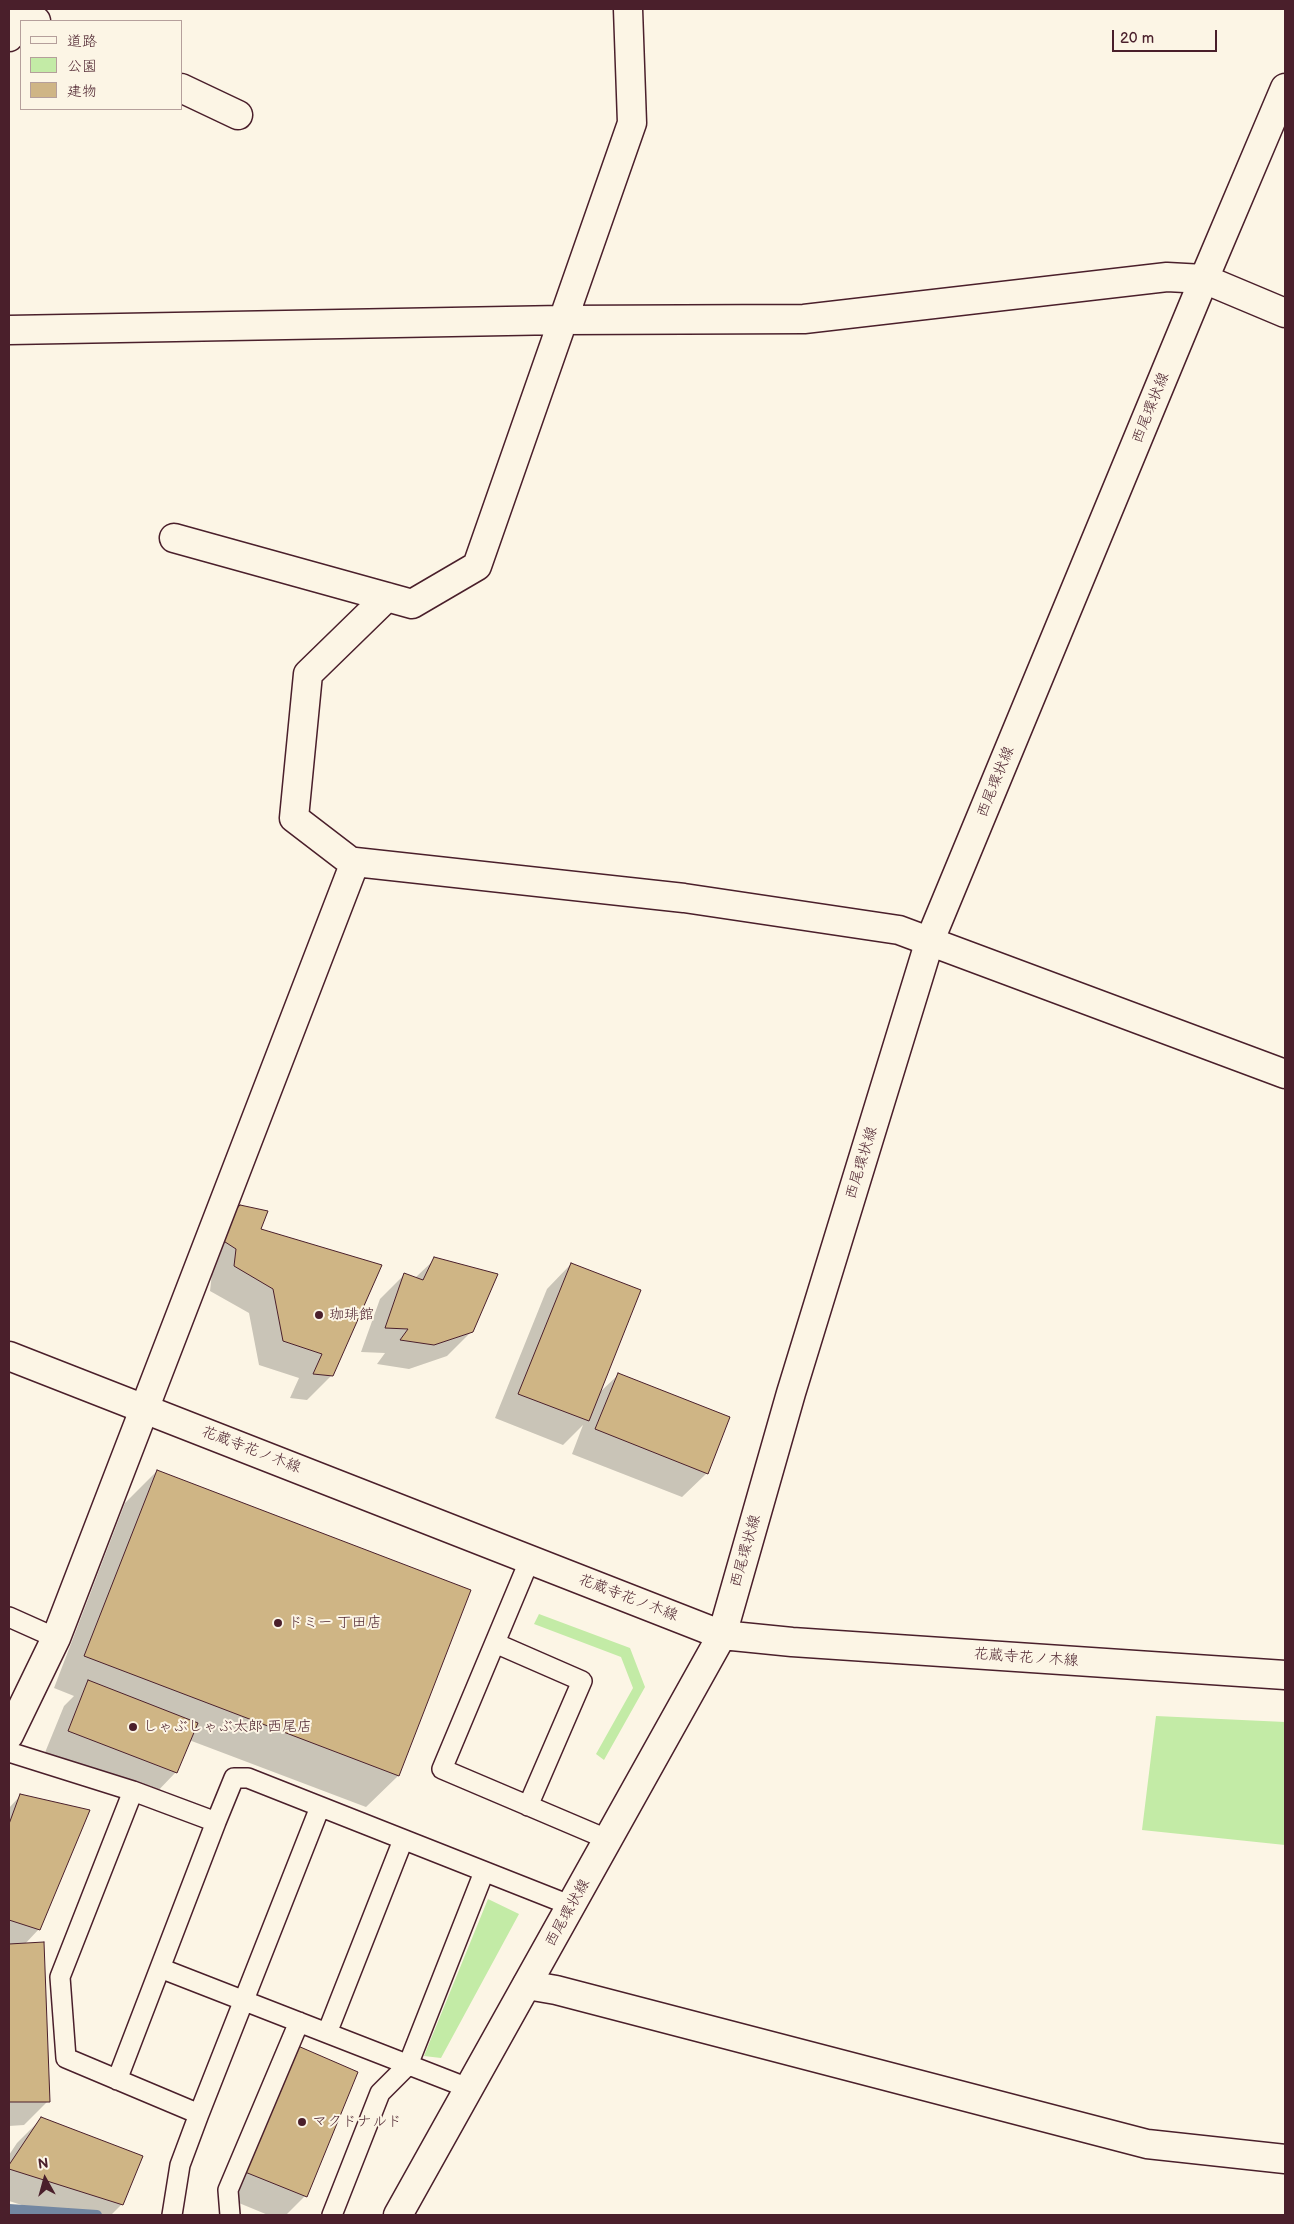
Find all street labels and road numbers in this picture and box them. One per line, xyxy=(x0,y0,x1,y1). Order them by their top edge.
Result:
street label: 西尾環状線 xyxy=(1129,370,1173,446)
street label: 西尾環状線 xyxy=(974,744,1018,820)
street label: 西尾環状線 xyxy=(842,1125,882,1201)
street label: 花蔵寺花ノ木線 xyxy=(199,1423,303,1477)
street label: 西尾環状線 xyxy=(727,1512,765,1590)
street label: 花蔵寺花ノ木線 xyxy=(576,1571,680,1625)
street label: 花蔵寺花ノ木線 xyxy=(973,1645,1079,1671)
street label: 西尾環状線 xyxy=(542,1876,594,1950)

